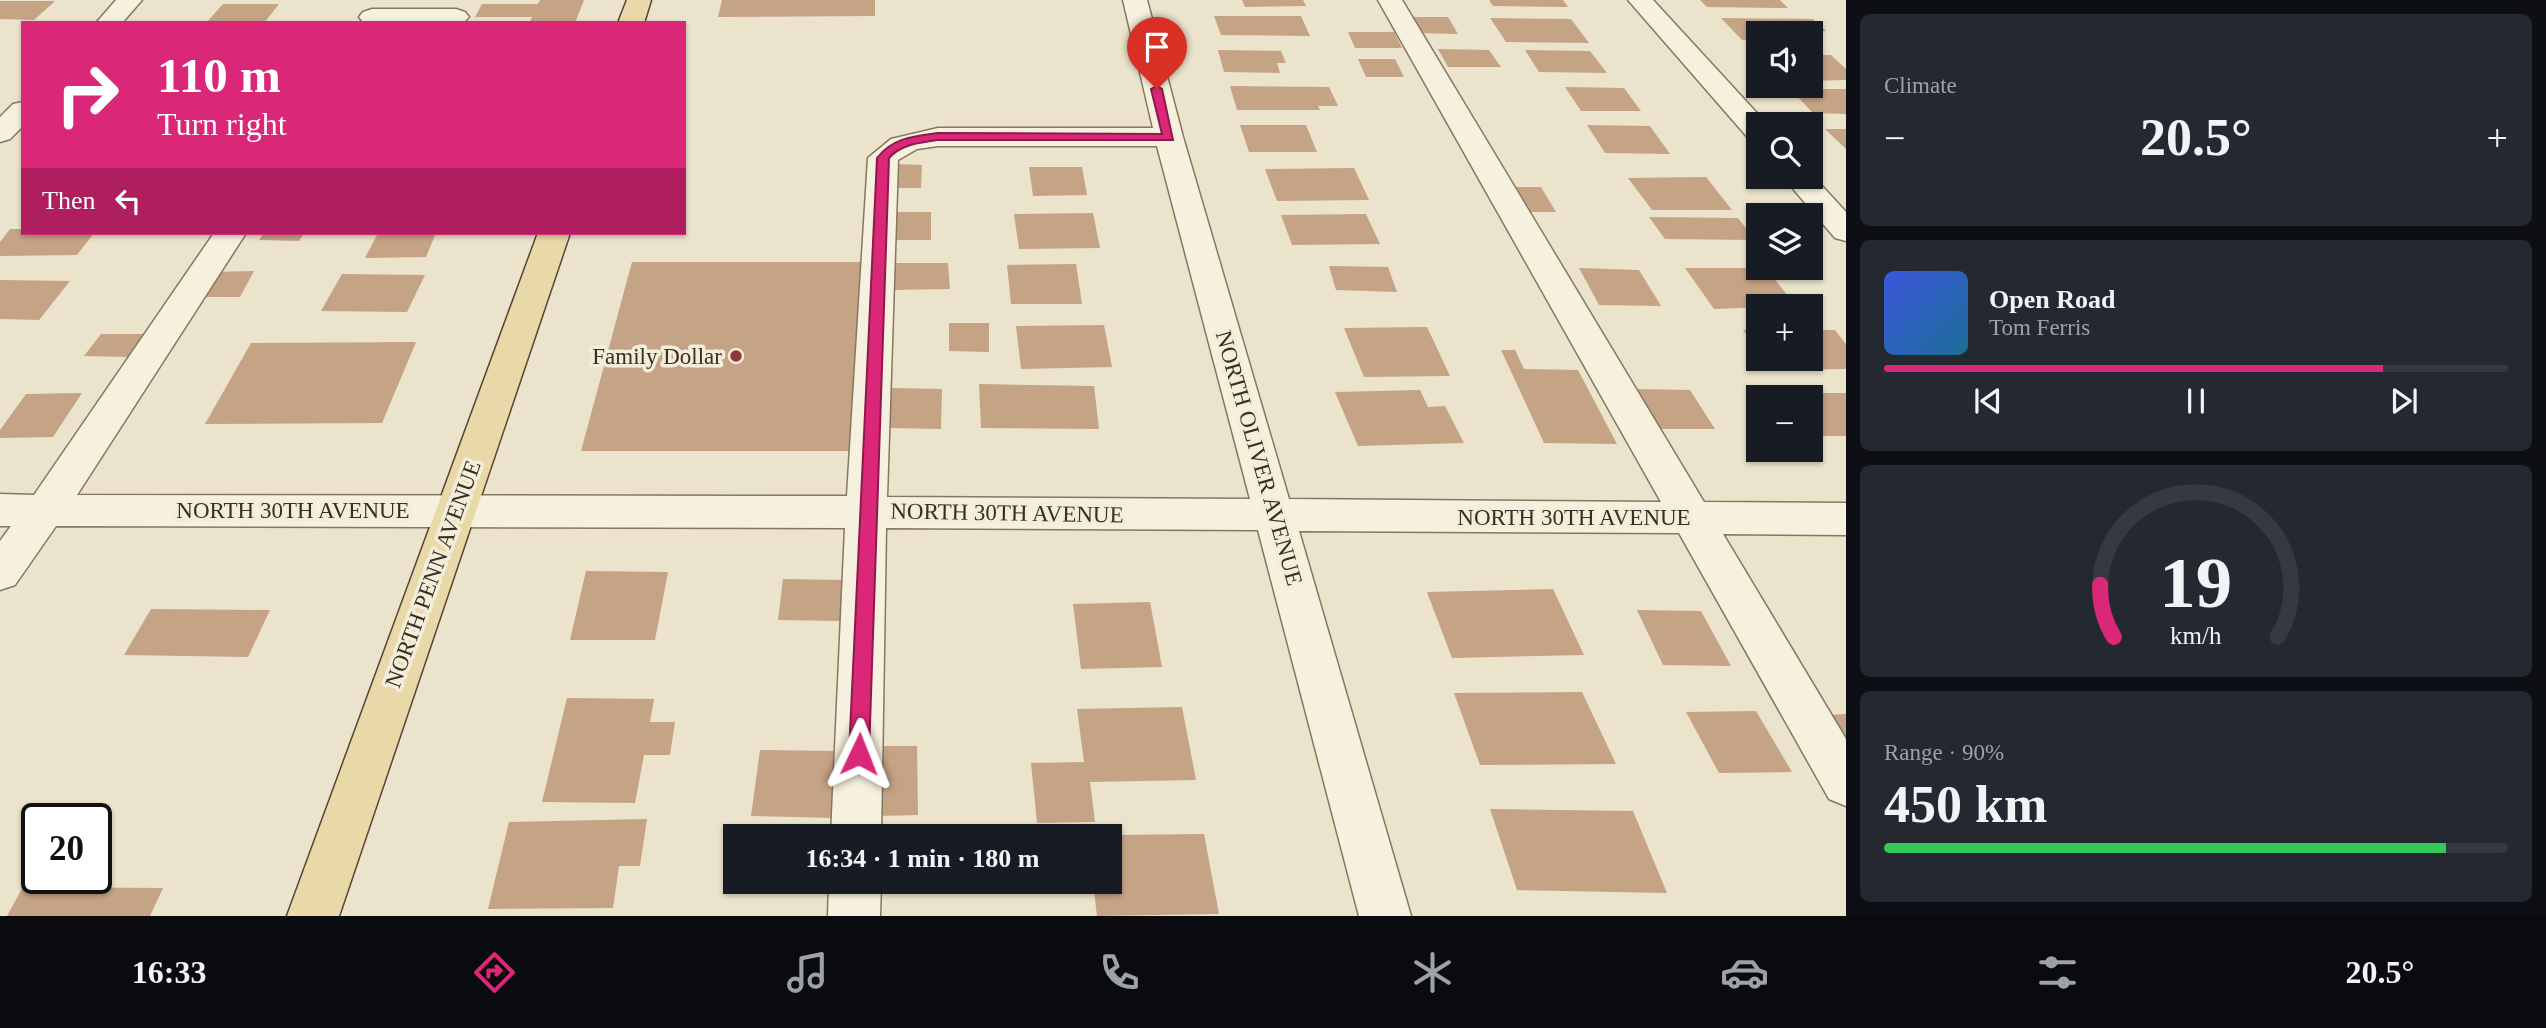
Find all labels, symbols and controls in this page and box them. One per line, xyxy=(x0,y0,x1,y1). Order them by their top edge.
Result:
pin xyxy=(1127,17,1187,89)
map controls xyxy=(1746,21,1823,462)
button: sound xyxy=(1746,21,1823,98)
icon: arrive xyxy=(1138,28,1176,66)
text: 110 m xyxy=(157,48,281,103)
icon: right xyxy=(42,49,133,140)
text: Climate xyxy=(1884,73,1957,98)
text: Turn right xyxy=(157,106,287,142)
text: 20.5° xyxy=(2140,109,2252,166)
button: search xyxy=(1746,112,1823,189)
text: − xyxy=(1884,117,1905,159)
text: + xyxy=(2487,117,2508,159)
icon: left xyxy=(109,182,147,220)
text: Then xyxy=(42,186,95,215)
button: layers xyxy=(1746,203,1823,280)
text: Open Road xyxy=(1989,285,2115,314)
button: + xyxy=(1746,294,1823,371)
text: Tom Ferris xyxy=(1989,315,2090,340)
street label: NORTH OLIVER AVENUE xyxy=(1211,328,1307,588)
place label: Family Dollar xyxy=(592,344,722,369)
marker: Family Dollar xyxy=(728,348,744,364)
icon: previous xyxy=(1969,382,2007,420)
icon: pause xyxy=(2177,382,2215,420)
icon: next xyxy=(2385,382,2423,420)
button: − xyxy=(1746,385,1823,462)
street label: NORTH PENN AVENUE xyxy=(380,457,486,691)
street label: NORTH 30TH AVENUE xyxy=(176,498,410,523)
street label: NORTH 30TH AVENUE xyxy=(890,498,1124,528)
street label: NORTH 30TH AVENUE xyxy=(1457,505,1691,530)
text: 19 xyxy=(2160,542,2232,623)
text: km/h xyxy=(2170,622,2222,649)
position arrow xyxy=(822,717,896,791)
text: Range · 90% xyxy=(1884,740,2004,765)
text: 450 km xyxy=(1884,776,2047,833)
speed limit sign: 20 xyxy=(21,803,112,894)
text: 16:34 · 1 min · 180 m xyxy=(806,844,1040,873)
icon: directions xyxy=(470,948,519,997)
icon: music xyxy=(783,948,832,997)
icon: phone xyxy=(1095,948,1144,997)
icon: climate xyxy=(1408,948,1457,997)
icon: car xyxy=(1720,948,1769,997)
icon: filters xyxy=(2033,948,2082,997)
text: 16:33 xyxy=(132,954,206,990)
text: 20.5° xyxy=(2345,954,2414,990)

